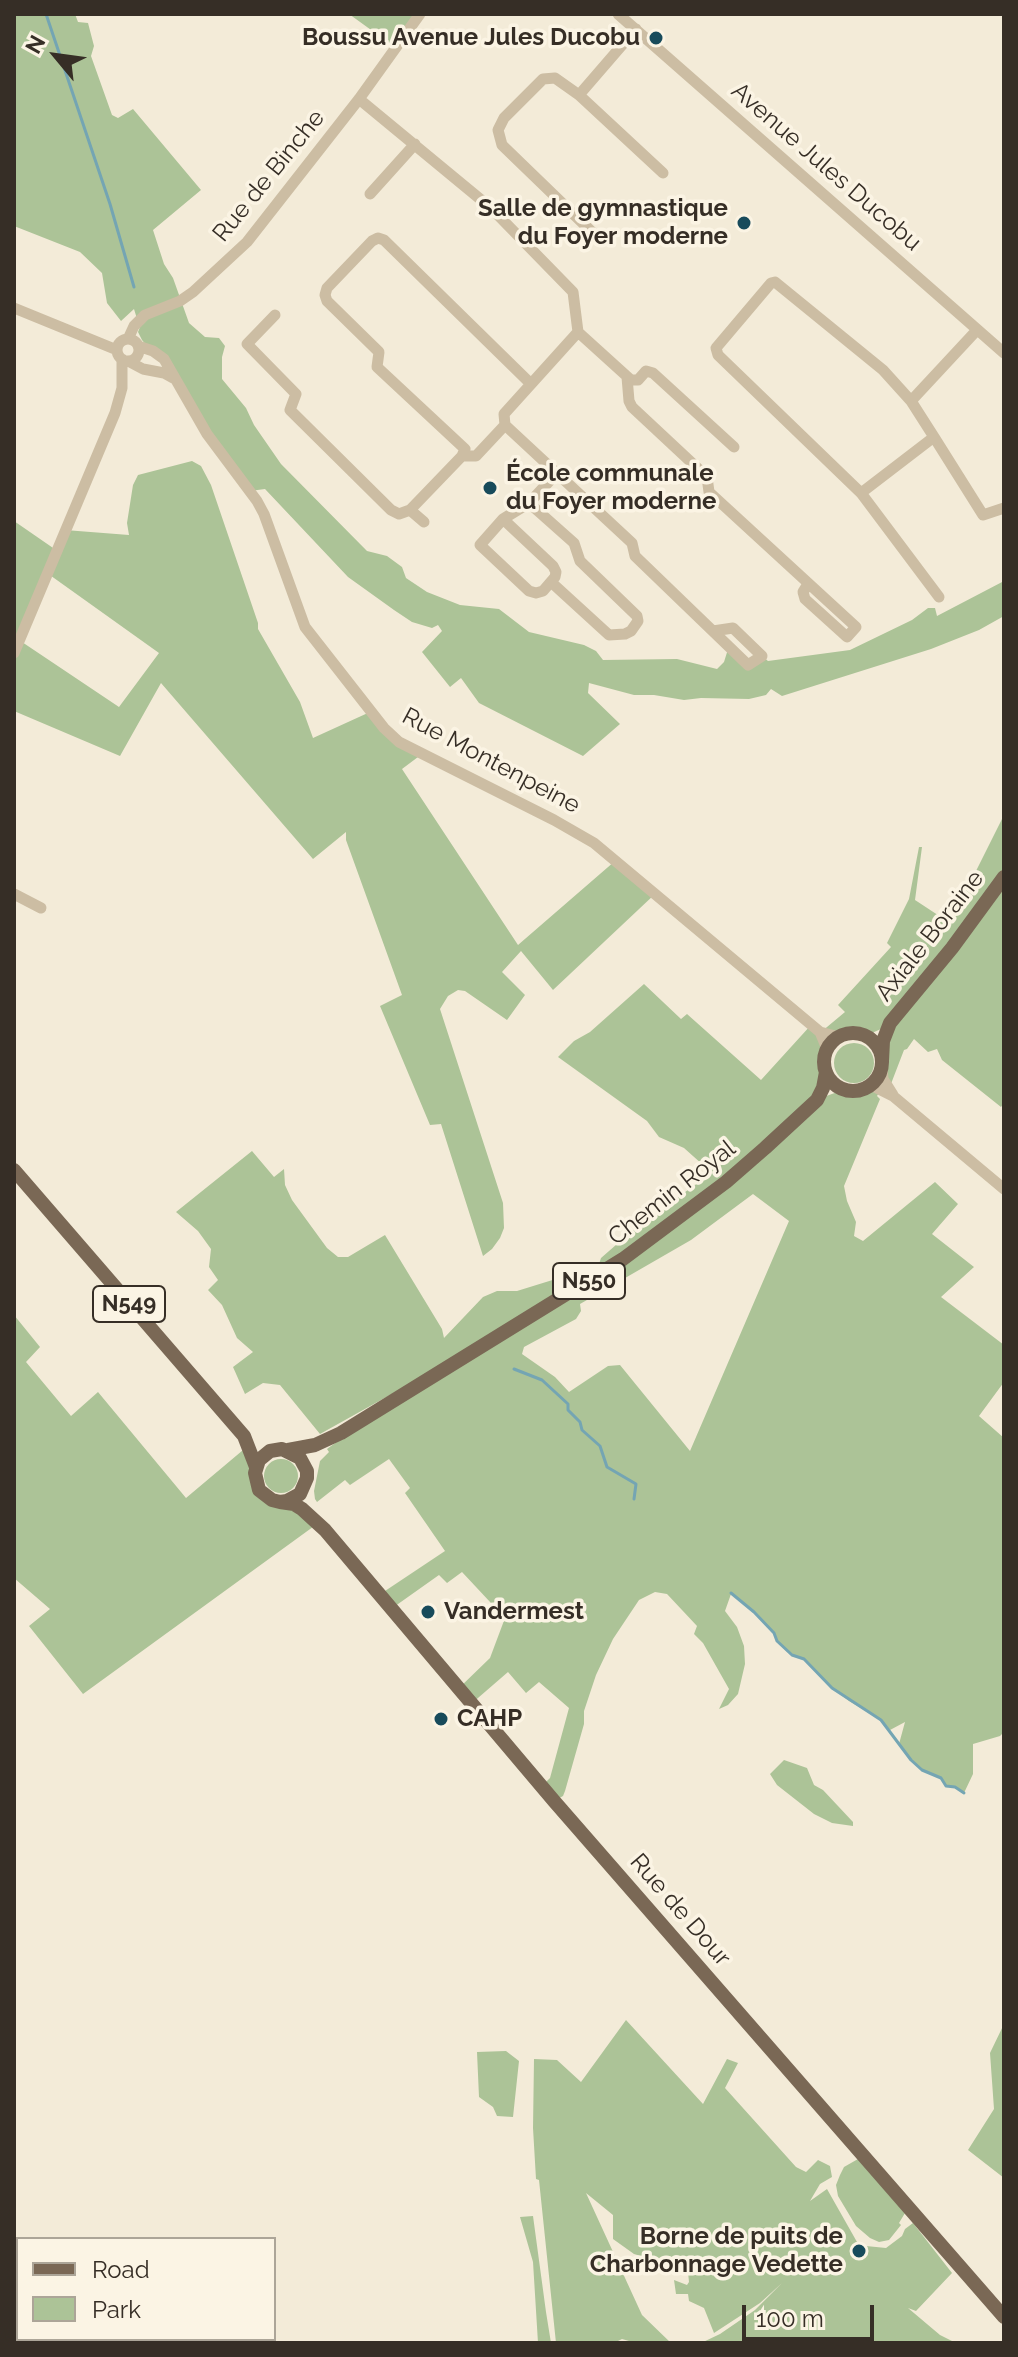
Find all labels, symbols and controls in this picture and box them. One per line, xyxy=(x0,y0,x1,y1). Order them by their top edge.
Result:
north arrow xyxy=(16,16,96,96)
place label: Boussu Avenue Jules Ducobu xyxy=(302,24,640,52)
marker: Boussu Avenue Jules Ducobu xyxy=(647,29,665,47)
text: N xyxy=(20,31,50,58)
street label: Avenue Jules Ducobu xyxy=(725,77,927,257)
street label: Rue de Binche xyxy=(207,104,331,248)
place label: Salle de gymnastique du Foyer moderne xyxy=(478,195,728,251)
marker: Salle de gymnastique du Foyer moderne xyxy=(735,214,753,232)
place label: École communale du Foyer moderne xyxy=(506,460,716,516)
marker: École communale du Foyer moderne xyxy=(481,479,499,497)
street label: Rue Montenpeine xyxy=(397,702,585,820)
street label: Axiale Boraine xyxy=(870,865,990,1007)
street label: Chemin Royal xyxy=(603,1134,741,1252)
road number: N550 xyxy=(553,1263,625,1299)
road number: N549 xyxy=(93,1286,165,1322)
place label: Vandermest xyxy=(444,1598,584,1626)
marker: Vandermest xyxy=(419,1603,437,1621)
place label: CAHP xyxy=(457,1705,522,1733)
marker: CAHP xyxy=(432,1710,450,1728)
street label: Rue de Dour xyxy=(623,1848,737,1972)
place label: Borne de puits de Charbonnage Vedette xyxy=(590,2223,843,2279)
legend xyxy=(16,2237,276,2341)
marker: Borne de puits de Charbonnage Vedette xyxy=(850,2242,868,2260)
text: Road xyxy=(92,2255,150,2284)
scale bar xyxy=(746,2289,878,2339)
text: Park xyxy=(92,2295,141,2324)
text: 100 m xyxy=(756,2304,824,2333)

